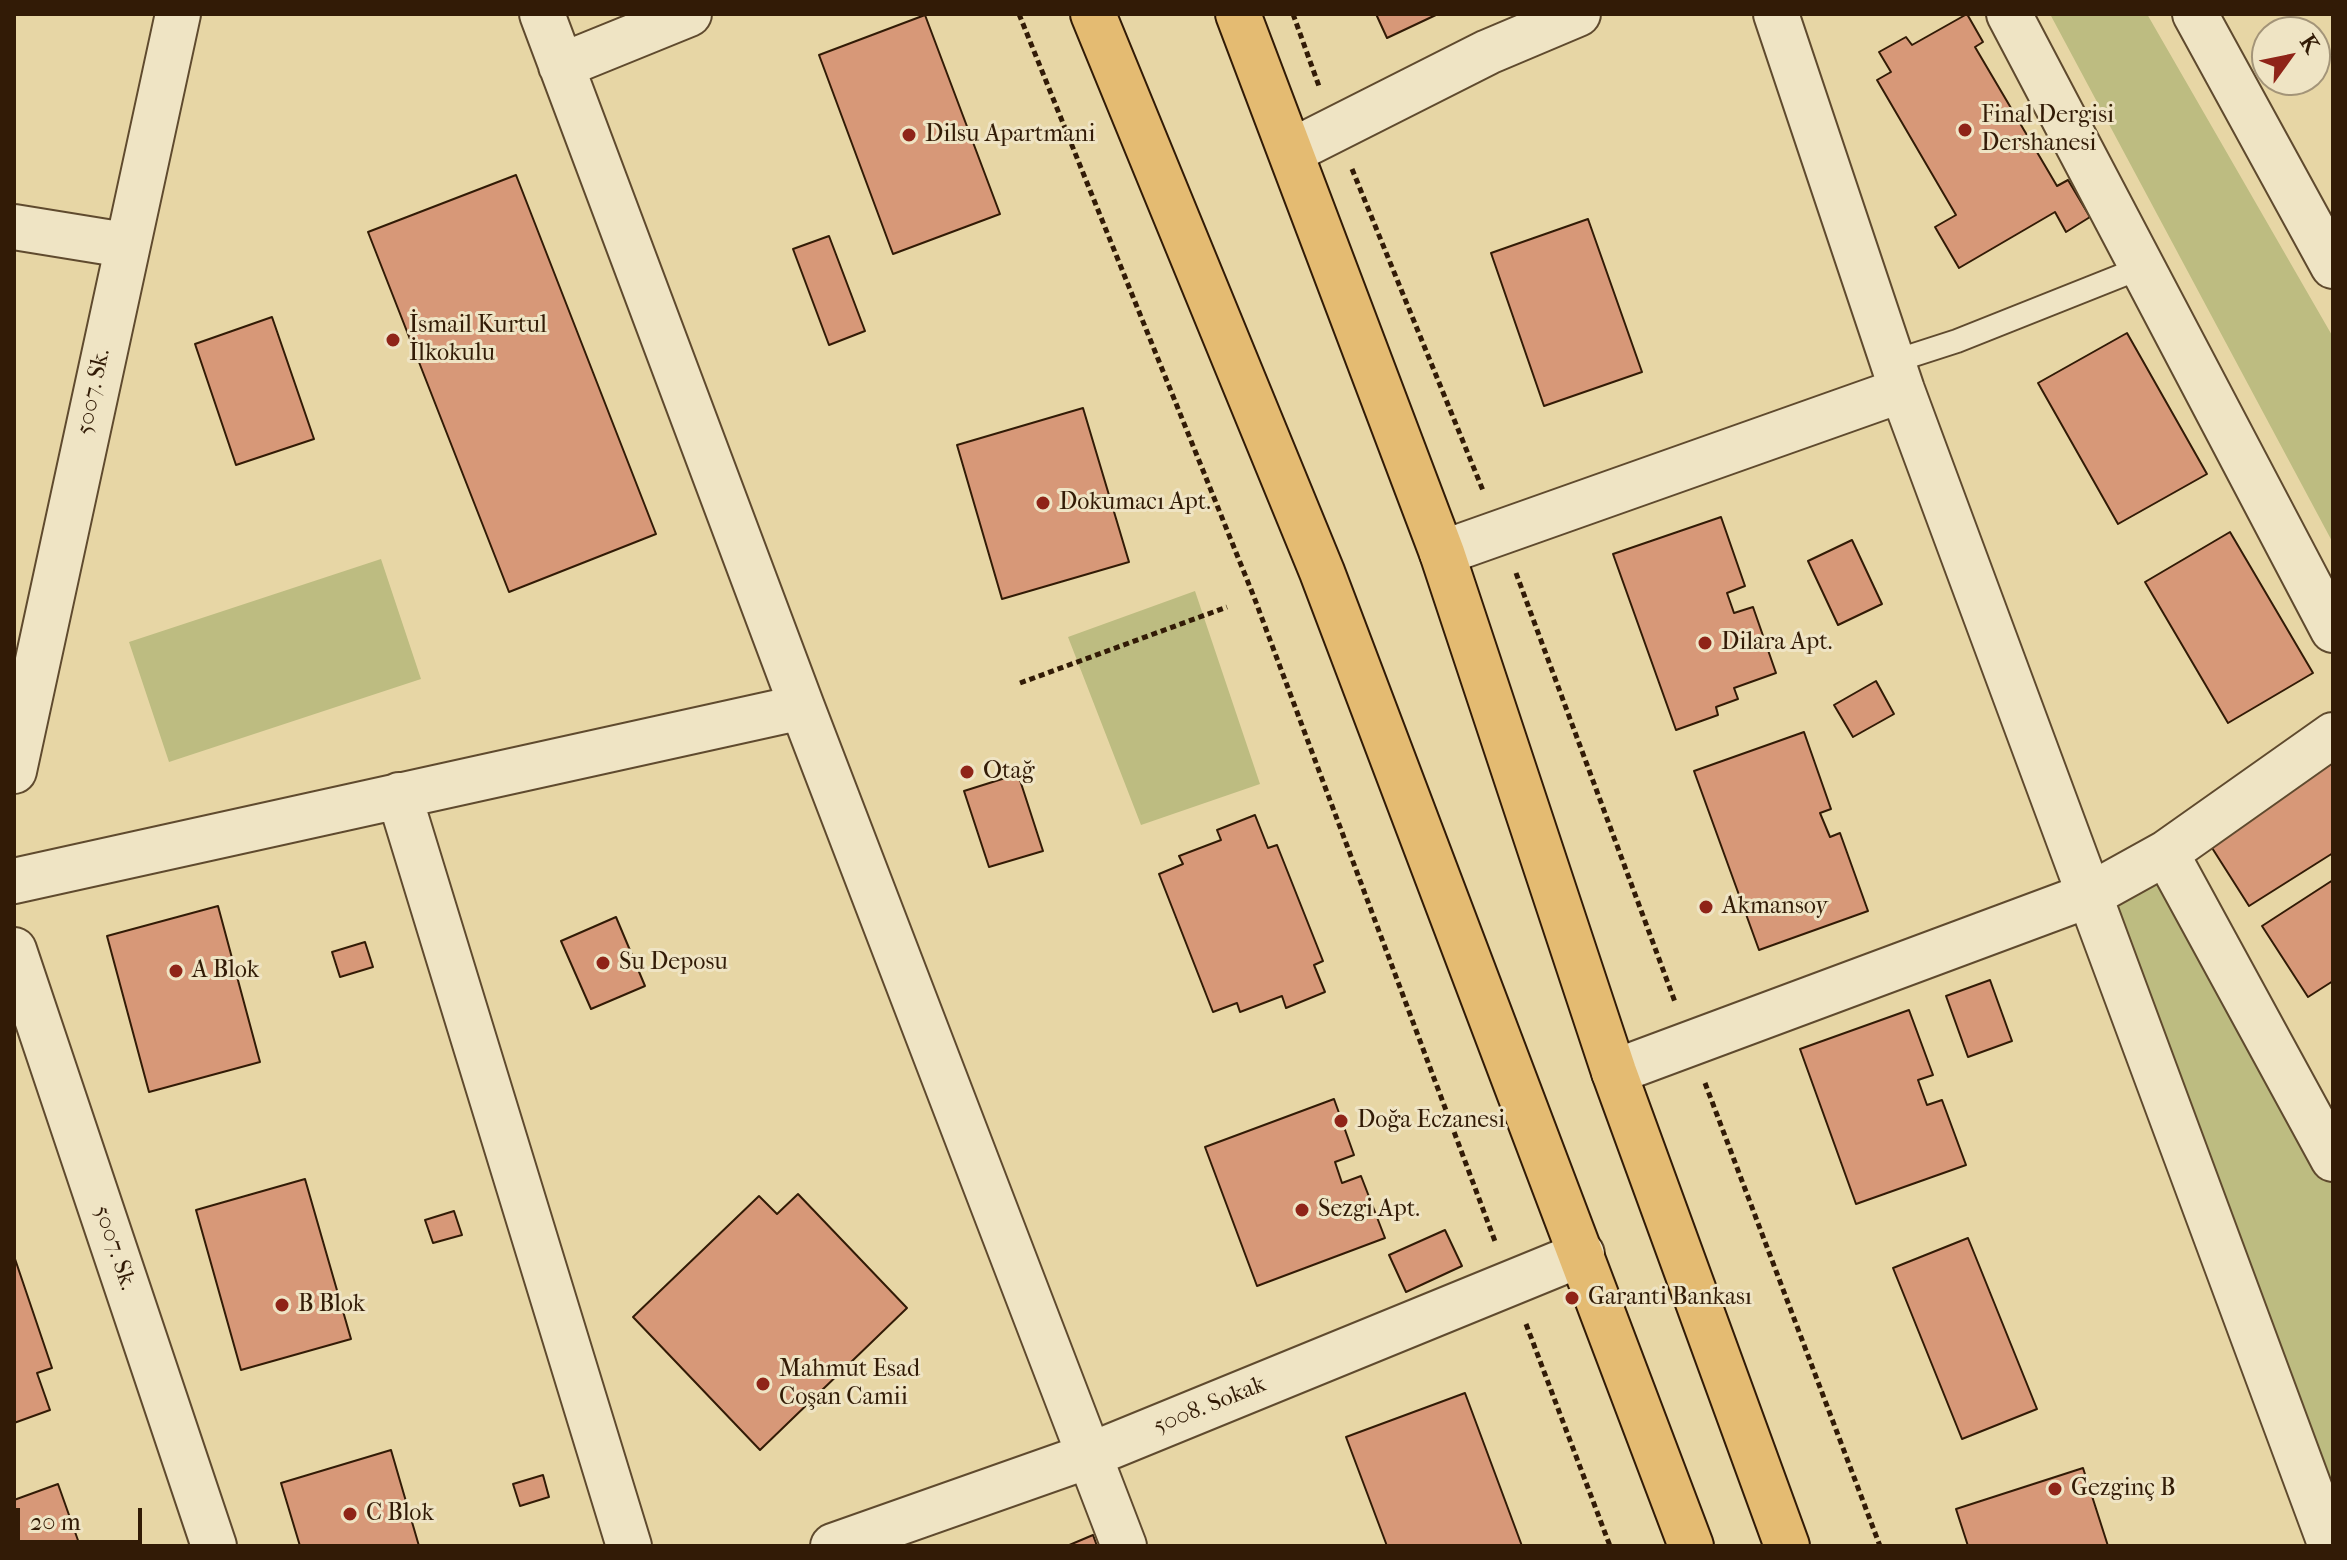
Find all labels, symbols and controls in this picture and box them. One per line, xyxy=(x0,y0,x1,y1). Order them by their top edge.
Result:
north arrow xyxy=(2251,16,2331,96)
text: K xyxy=(2294,30,2325,58)
place label: Final Dergisi Dershanesi xyxy=(1981,102,2114,158)
place label: Dilsu Apartmani xyxy=(925,121,1095,149)
marker: Final Dergisi Dershanesi xyxy=(1956,121,1974,139)
marker: Dilsu Apartmani xyxy=(900,126,918,144)
place label: İsmail Kurtul İlkokulu xyxy=(409,312,547,368)
marker: İsmail Kurtul İlkokulu xyxy=(384,331,402,349)
street label: 5007. Sk. xyxy=(71,346,117,438)
place label: Dokumacı Apt. xyxy=(1059,489,1211,517)
marker: Dokumacı Apt. xyxy=(1034,494,1052,512)
place label: Dilara Apt. xyxy=(1721,629,1832,657)
marker: Dilara Apt. xyxy=(1696,634,1714,652)
place label: Otağ xyxy=(983,758,1034,786)
marker: Otağ xyxy=(958,763,976,781)
place label: Akmansoy xyxy=(1722,893,1828,921)
marker: Akmansoy xyxy=(1697,898,1715,916)
place label: Su Deposu xyxy=(619,949,728,977)
marker: Su Deposu xyxy=(594,954,612,972)
place label: A Blok xyxy=(192,957,259,985)
marker: A Blok xyxy=(167,962,185,980)
place label: Doğa Eczanesi xyxy=(1357,1107,1505,1135)
marker: Doğa Eczanesi xyxy=(1332,1112,1350,1130)
place label: Sezgi Apt. xyxy=(1318,1196,1420,1224)
marker: Sezgi Apt. xyxy=(1293,1201,1311,1219)
street label: 5007. Sk. xyxy=(86,1202,142,1294)
place label: Garanti Bankası xyxy=(1588,1284,1752,1312)
marker: Garanti Bankası xyxy=(1563,1289,1581,1307)
place label: B Blok xyxy=(298,1291,365,1319)
marker: B Blok xyxy=(273,1296,291,1314)
place label: Mahmut Esad Coşan Camii xyxy=(779,1356,920,1412)
street label: 5008. Sokak xyxy=(1150,1370,1270,1442)
marker: Mahmut Esad Coşan Camii xyxy=(754,1375,772,1393)
place label: Gezginç B xyxy=(2071,1475,2176,1503)
marker: Gezginç B xyxy=(2046,1480,2064,1498)
scale bar xyxy=(20,1492,146,1542)
place label: C Blok xyxy=(366,1500,434,1528)
marker: C Blok xyxy=(341,1505,359,1523)
text: 20 m xyxy=(30,1508,81,1536)

